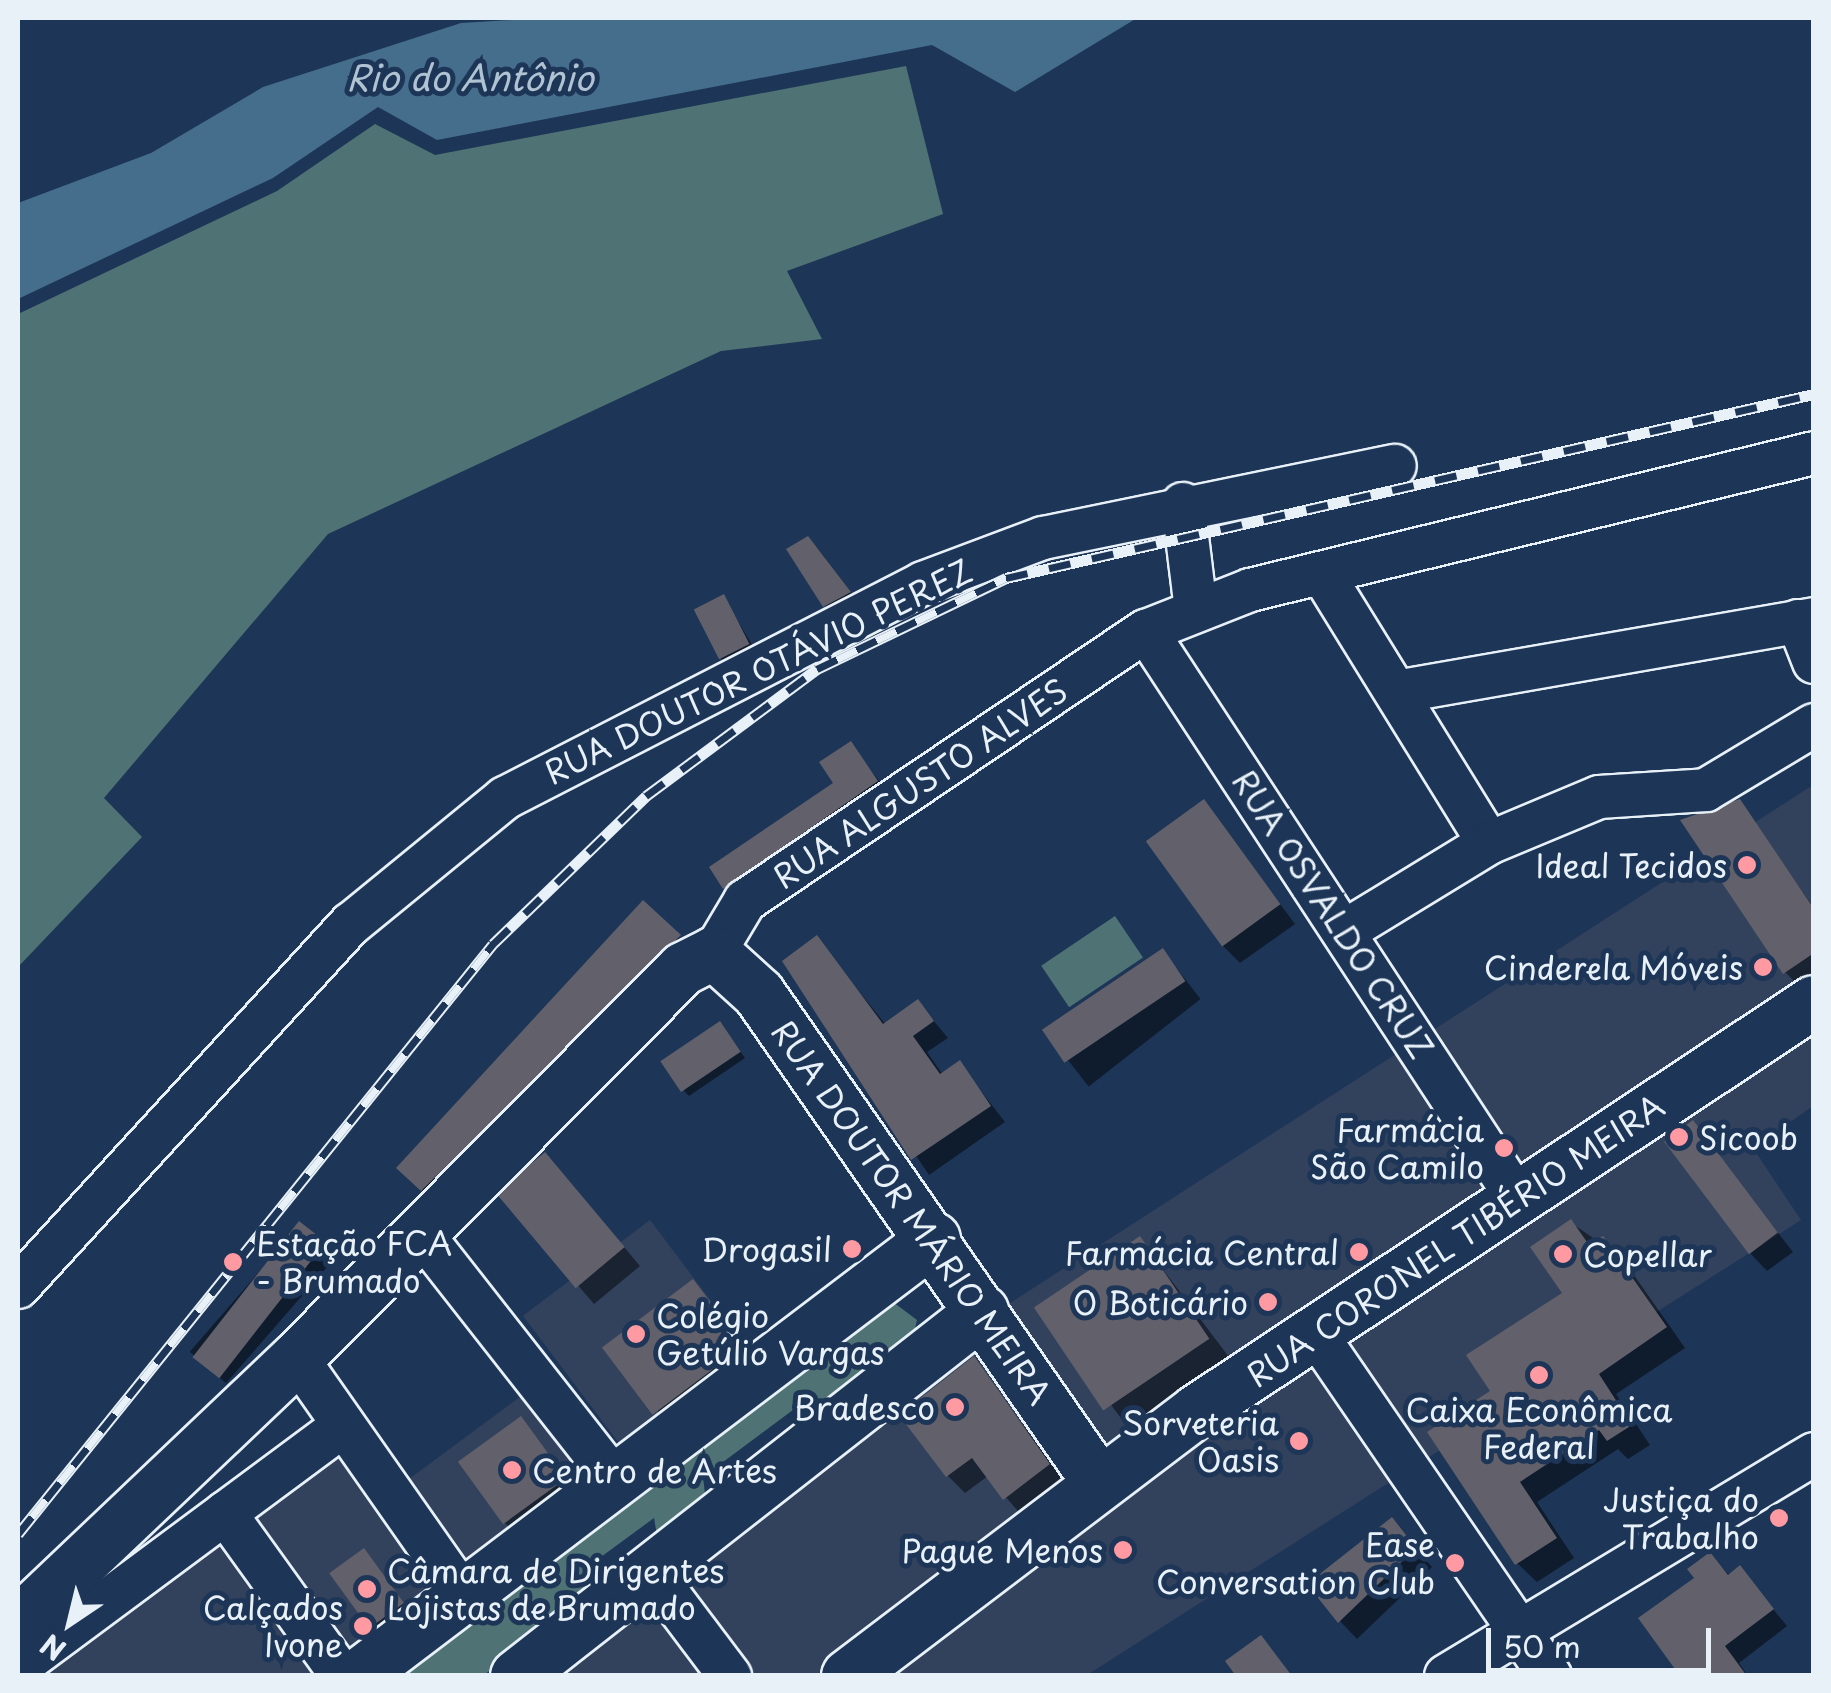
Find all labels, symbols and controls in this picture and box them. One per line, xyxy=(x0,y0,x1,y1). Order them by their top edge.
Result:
water label: Rio do Antônio xyxy=(345,56,595,98)
street label: RUA DOUTOR OTÁVIO PEREZ xyxy=(536,550,980,792)
street label: RUA ALGUSTO ALVES xyxy=(764,669,1076,897)
street label: RUA OSVALDO CRUZ xyxy=(1223,760,1443,1068)
place label: Ideal Tecidos xyxy=(1534,846,1727,884)
marker: Ideal Tecidos xyxy=(1736,854,1758,876)
place label: Cinderela Móveis xyxy=(1481,948,1743,986)
marker: Cinderela Móveis xyxy=(1752,956,1774,978)
street label: RUA DOUTOR MÁRIO MEIRA xyxy=(763,1010,1061,1414)
street label: RUA CORONEL TIBÉRIO MEIRA xyxy=(1239,1086,1671,1394)
place label: Farmácia São Camilo xyxy=(1309,1111,1484,1186)
place label: Sicoob xyxy=(1699,1118,1798,1156)
marker: Sicoob xyxy=(1668,1126,1690,1148)
marker: Farmácia São Camilo xyxy=(1493,1137,1515,1159)
place label: Estação FCA - Brumado xyxy=(256,1225,453,1300)
place label: Drogasil xyxy=(701,1230,832,1268)
place label: Farmácia Central xyxy=(1065,1233,1339,1271)
place label: Copellar xyxy=(1583,1235,1712,1273)
marker: Drogasil xyxy=(841,1238,863,1260)
marker: Farmácia Central xyxy=(1348,1241,1370,1263)
marker: Copellar xyxy=(1552,1243,1574,1265)
marker: Estação FCA - Brumado xyxy=(220,1249,246,1275)
place label: O Boticário xyxy=(1071,1283,1248,1321)
marker: O Boticário xyxy=(1257,1291,1279,1313)
place label: Colégio Getúlio Vargas xyxy=(656,1297,885,1372)
marker: Colégio Getúlio Vargas xyxy=(625,1323,647,1345)
marker: Caixa Econômica Federal xyxy=(1528,1364,1550,1386)
place label: Bradesco xyxy=(794,1388,935,1426)
place label: Caixa Econômica Federal xyxy=(1405,1391,1673,1466)
marker: Bradesco xyxy=(944,1396,966,1418)
place label: Sorveteria Oasis xyxy=(1122,1404,1279,1479)
marker: Sorveteria Oasis xyxy=(1288,1430,1310,1452)
place label: Centro de Artes xyxy=(532,1451,779,1489)
marker: Centro de Artes xyxy=(501,1459,523,1481)
place label: Justiça do Trabalho xyxy=(1603,1481,1759,1556)
marker: Justiça do Trabalho xyxy=(1768,1507,1790,1529)
place label: Ease Conversation Club xyxy=(1157,1526,1435,1601)
place label: Pague Menos xyxy=(900,1531,1103,1569)
marker: Pague Menos xyxy=(1112,1539,1134,1561)
place label: Câmara de Dirigentes Lojistas de Brumado xyxy=(387,1552,726,1627)
marker: Ease Conversation Club xyxy=(1444,1552,1466,1574)
north arrow xyxy=(20,1573,120,1673)
marker: Câmara de Dirigentes Lojistas de Brumado xyxy=(356,1578,378,1600)
place label: Calçados Ivone xyxy=(203,1589,343,1664)
scale bar xyxy=(1491,1608,1716,1670)
marker: Calçados Ivone xyxy=(352,1615,374,1637)
text: 50 m xyxy=(1503,1623,1581,1668)
text: N xyxy=(31,1624,74,1672)

